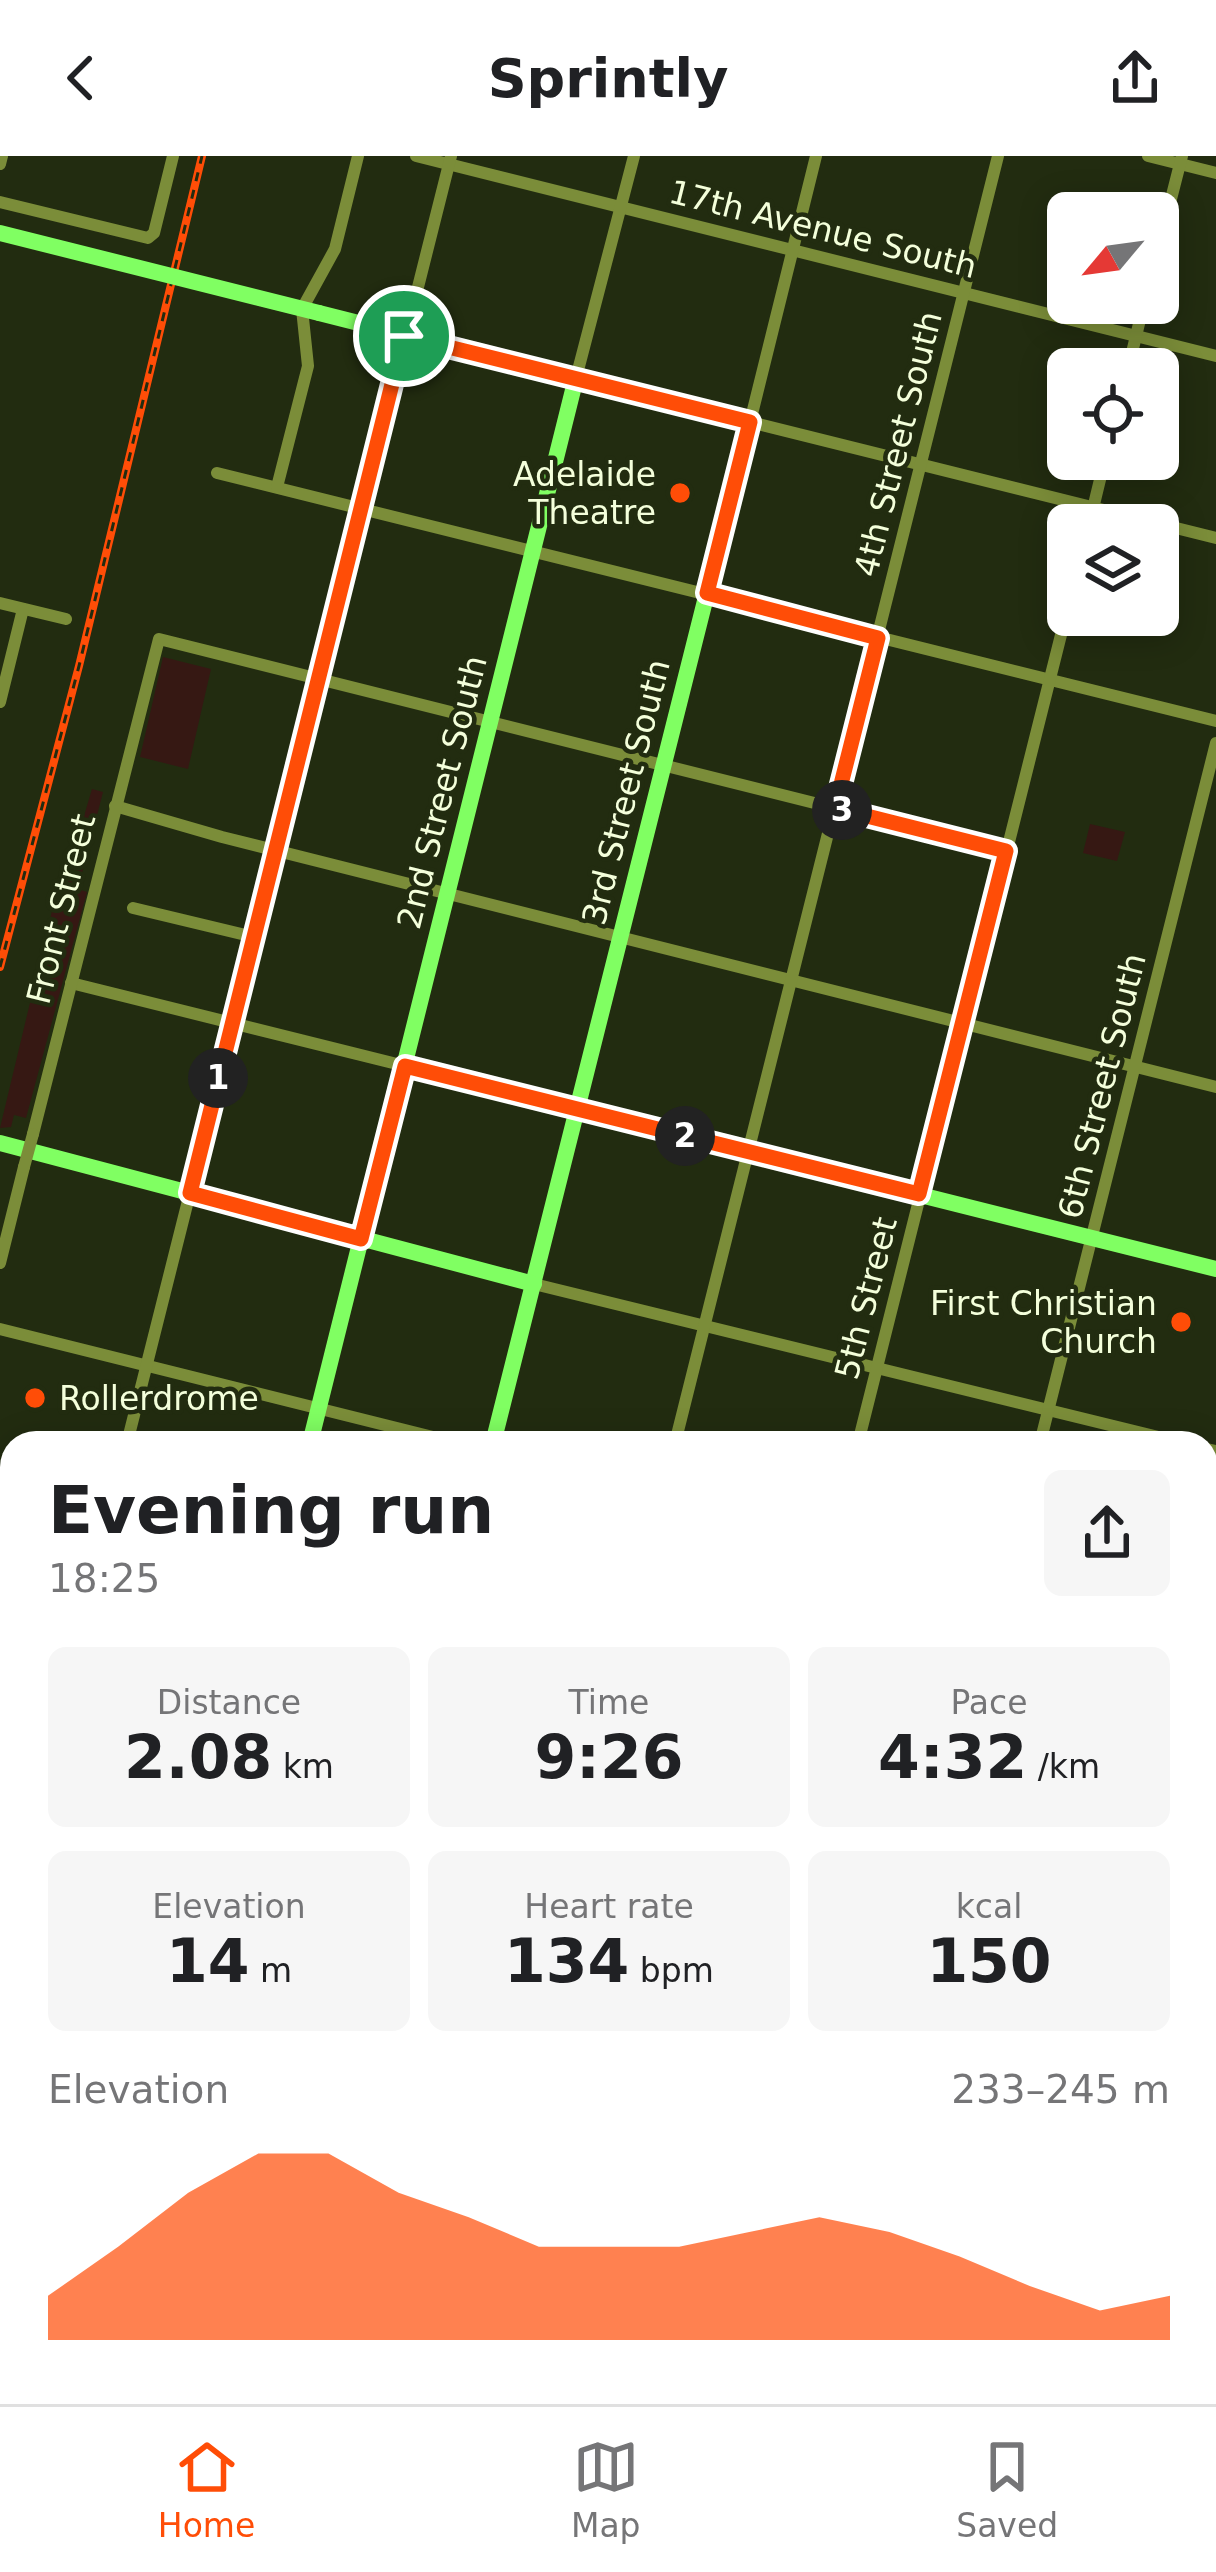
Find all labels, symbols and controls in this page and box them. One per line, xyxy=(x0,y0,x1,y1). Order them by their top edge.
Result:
icon: back xyxy=(48,45,114,111)
icon: share xyxy=(1102,45,1168,111)
text: Sprintly xyxy=(488,47,728,110)
street label: 17th Avenue South xyxy=(665,172,981,286)
north arrow xyxy=(1047,192,1179,324)
map controls xyxy=(1047,192,1179,636)
pin xyxy=(353,285,455,387)
icon: arrive xyxy=(371,303,437,369)
street label: 4th Street South xyxy=(846,307,950,581)
button: locate xyxy=(1047,348,1179,480)
place label: Adelaide Theatre xyxy=(513,455,656,532)
marker: Adelaide Theatre xyxy=(667,480,693,506)
button: layers xyxy=(1047,504,1179,636)
street label: 2nd Street South xyxy=(389,651,495,933)
street label: 3rd Street South xyxy=(574,655,678,929)
pin: 3 xyxy=(812,780,872,840)
text: 3 xyxy=(831,790,853,829)
street label: Front Street xyxy=(19,810,103,1008)
street label: 6th Street South xyxy=(1050,949,1154,1223)
pin: 1 xyxy=(188,1048,248,1108)
text: 1 xyxy=(207,1058,229,1097)
pin: 2 xyxy=(655,1106,715,1166)
text: 2 xyxy=(674,1116,696,1155)
street label: 5th Street xyxy=(827,1213,905,1383)
place label: First Christian Church xyxy=(930,1284,1157,1361)
marker: First Christian Church xyxy=(1168,1309,1194,1335)
place label: Rollerdrome xyxy=(59,1379,259,1418)
marker: Rollerdrome xyxy=(22,1385,48,1411)
button: share xyxy=(1044,1470,1170,1596)
text: Evening run xyxy=(48,1472,494,1549)
text: 18:25 xyxy=(48,1556,160,1601)
text: Distance xyxy=(157,1683,301,1722)
text: Time xyxy=(569,1683,649,1722)
text: Pace xyxy=(950,1683,1028,1722)
text: 2.08 xyxy=(124,1722,272,1792)
text: 9:26 xyxy=(534,1722,684,1792)
text: 4:32 xyxy=(878,1722,1027,1792)
text: km xyxy=(272,1747,334,1786)
text: /km xyxy=(1027,1747,1100,1786)
text: Elevation xyxy=(152,1887,306,1926)
text: Heart rate xyxy=(524,1887,694,1926)
text: kcal xyxy=(956,1887,1022,1926)
text: 14 xyxy=(166,1926,249,1996)
text: 134 xyxy=(504,1926,629,1996)
text: 150 xyxy=(926,1926,1052,1996)
text: m xyxy=(249,1951,292,1990)
text: bpm xyxy=(629,1951,714,1990)
text: Elevation xyxy=(48,2067,229,2112)
text: 233–245 m xyxy=(951,2067,1170,2112)
tab: Home xyxy=(158,2434,255,2545)
tab: Map xyxy=(571,2434,641,2545)
tab: Saved xyxy=(956,2434,1058,2545)

